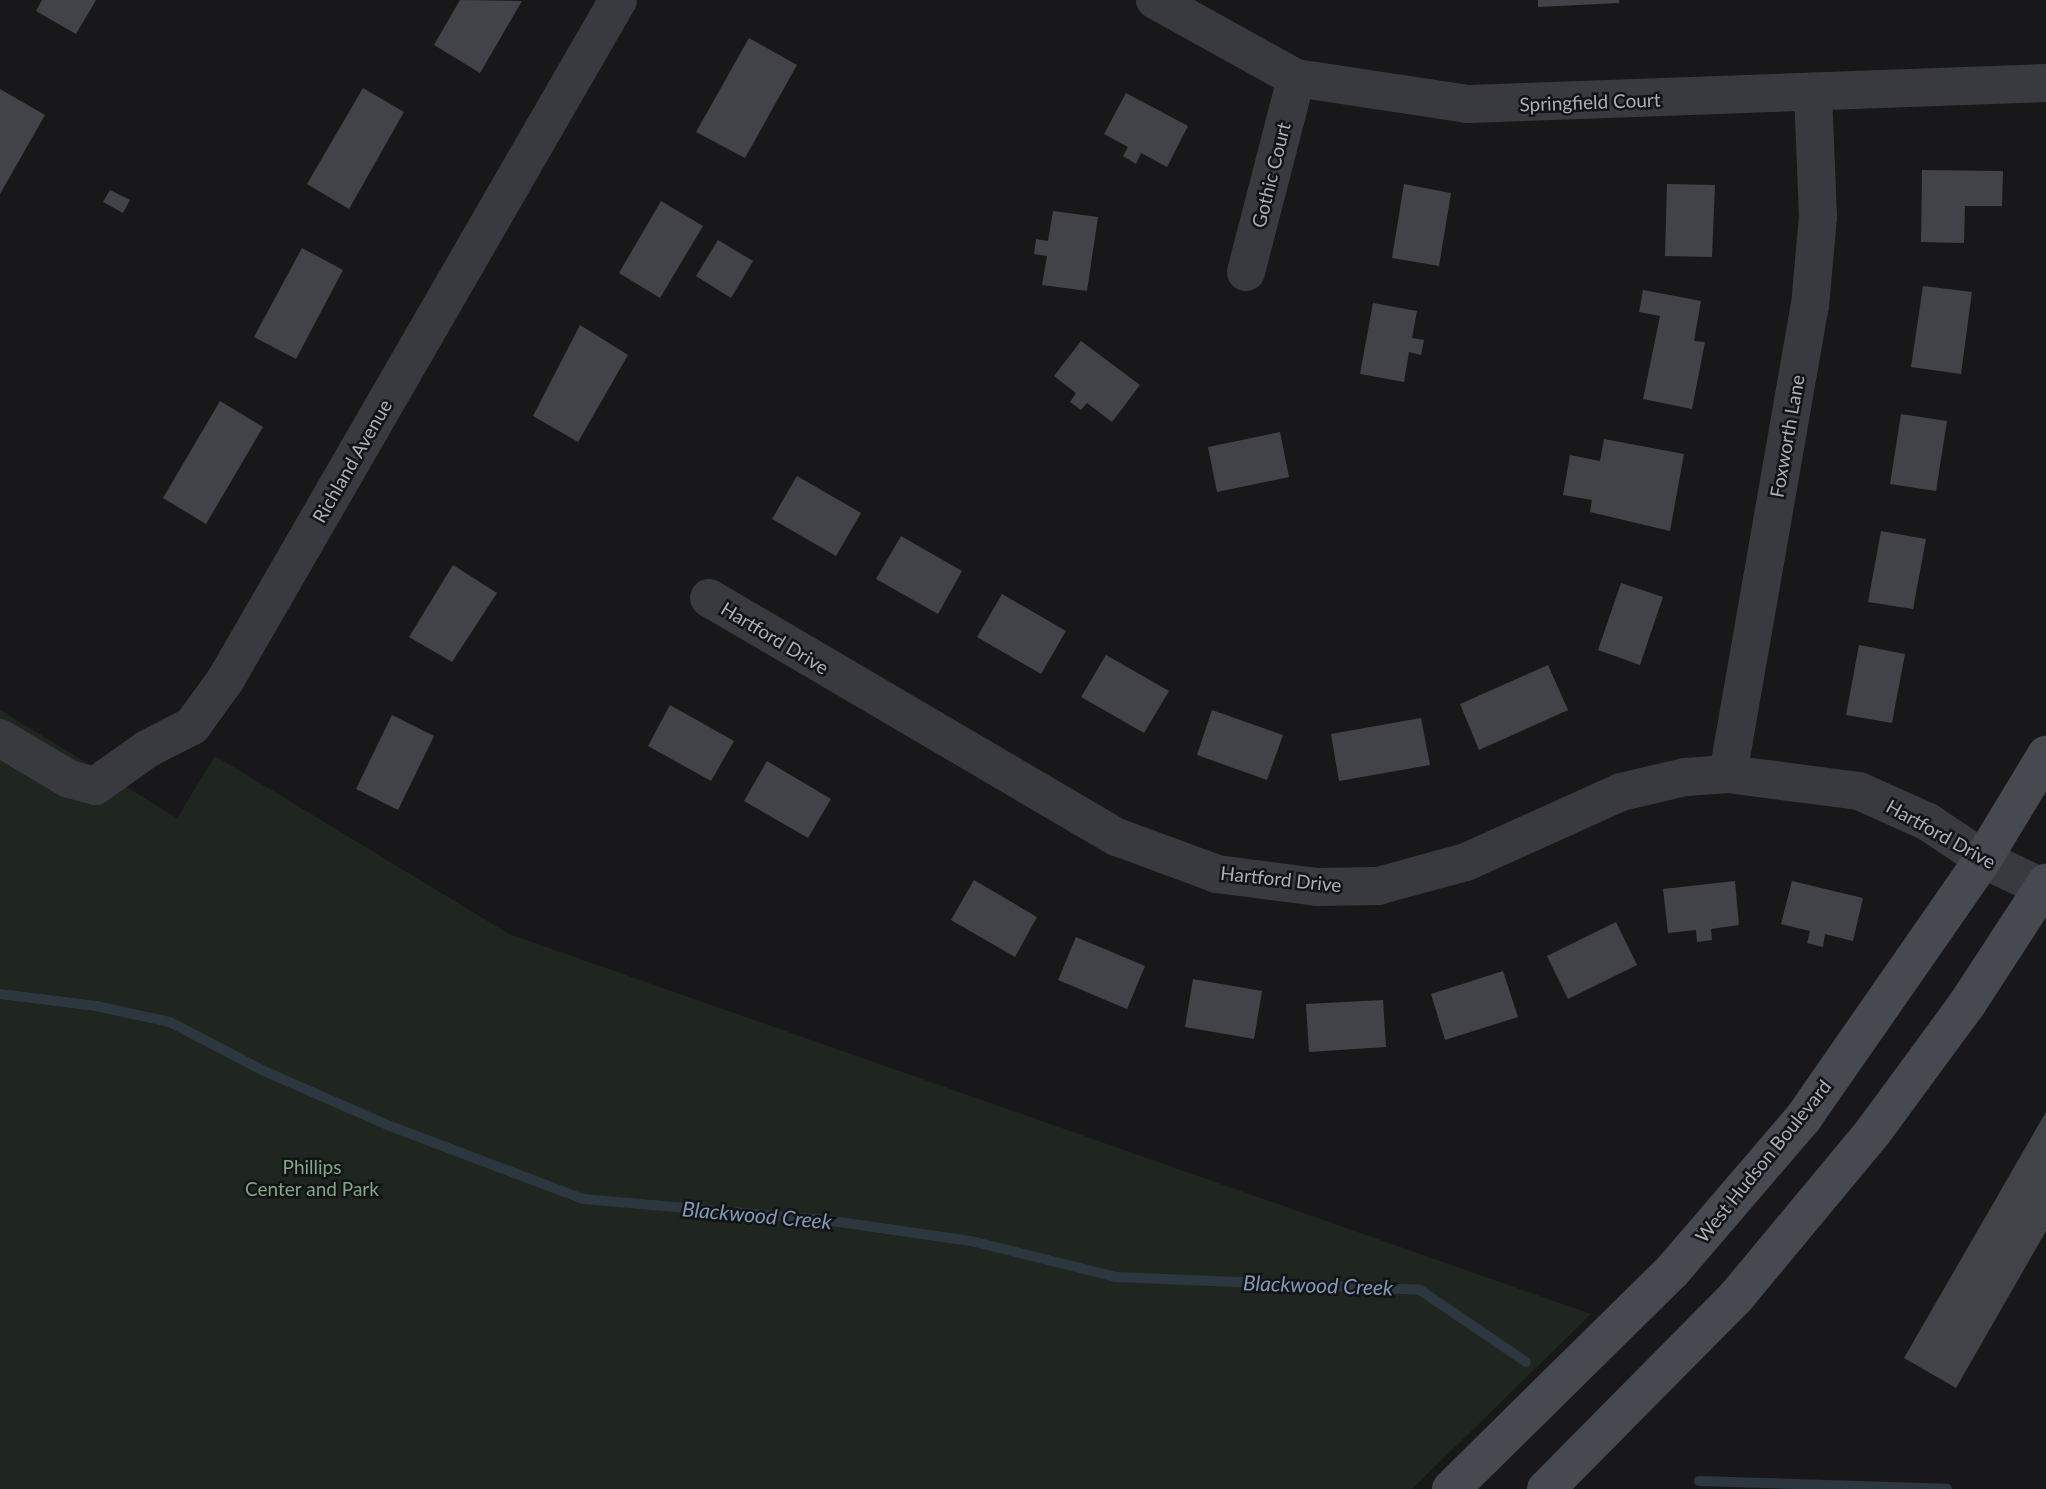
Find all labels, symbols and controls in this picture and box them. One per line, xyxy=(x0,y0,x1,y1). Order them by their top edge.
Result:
street label: Springfield Court xyxy=(1519,88,1661,116)
street label: Gothic Court xyxy=(1247,120,1295,230)
street label: Foxworth Lane xyxy=(1765,373,1809,499)
street label: Richland Avenue xyxy=(307,395,397,527)
street label: Hartford Drive xyxy=(717,597,833,679)
street label: Hartford Drive xyxy=(1882,795,2000,873)
street label: Hartford Drive xyxy=(1219,861,1343,897)
street label: West Hudson Boulevard xyxy=(1690,1075,1836,1247)
park label: Phillips Center and Park xyxy=(245,1156,379,1200)
water label: Blackwood Creek xyxy=(681,1196,833,1234)
water label: Blackwood Creek xyxy=(1243,1270,1393,1300)

